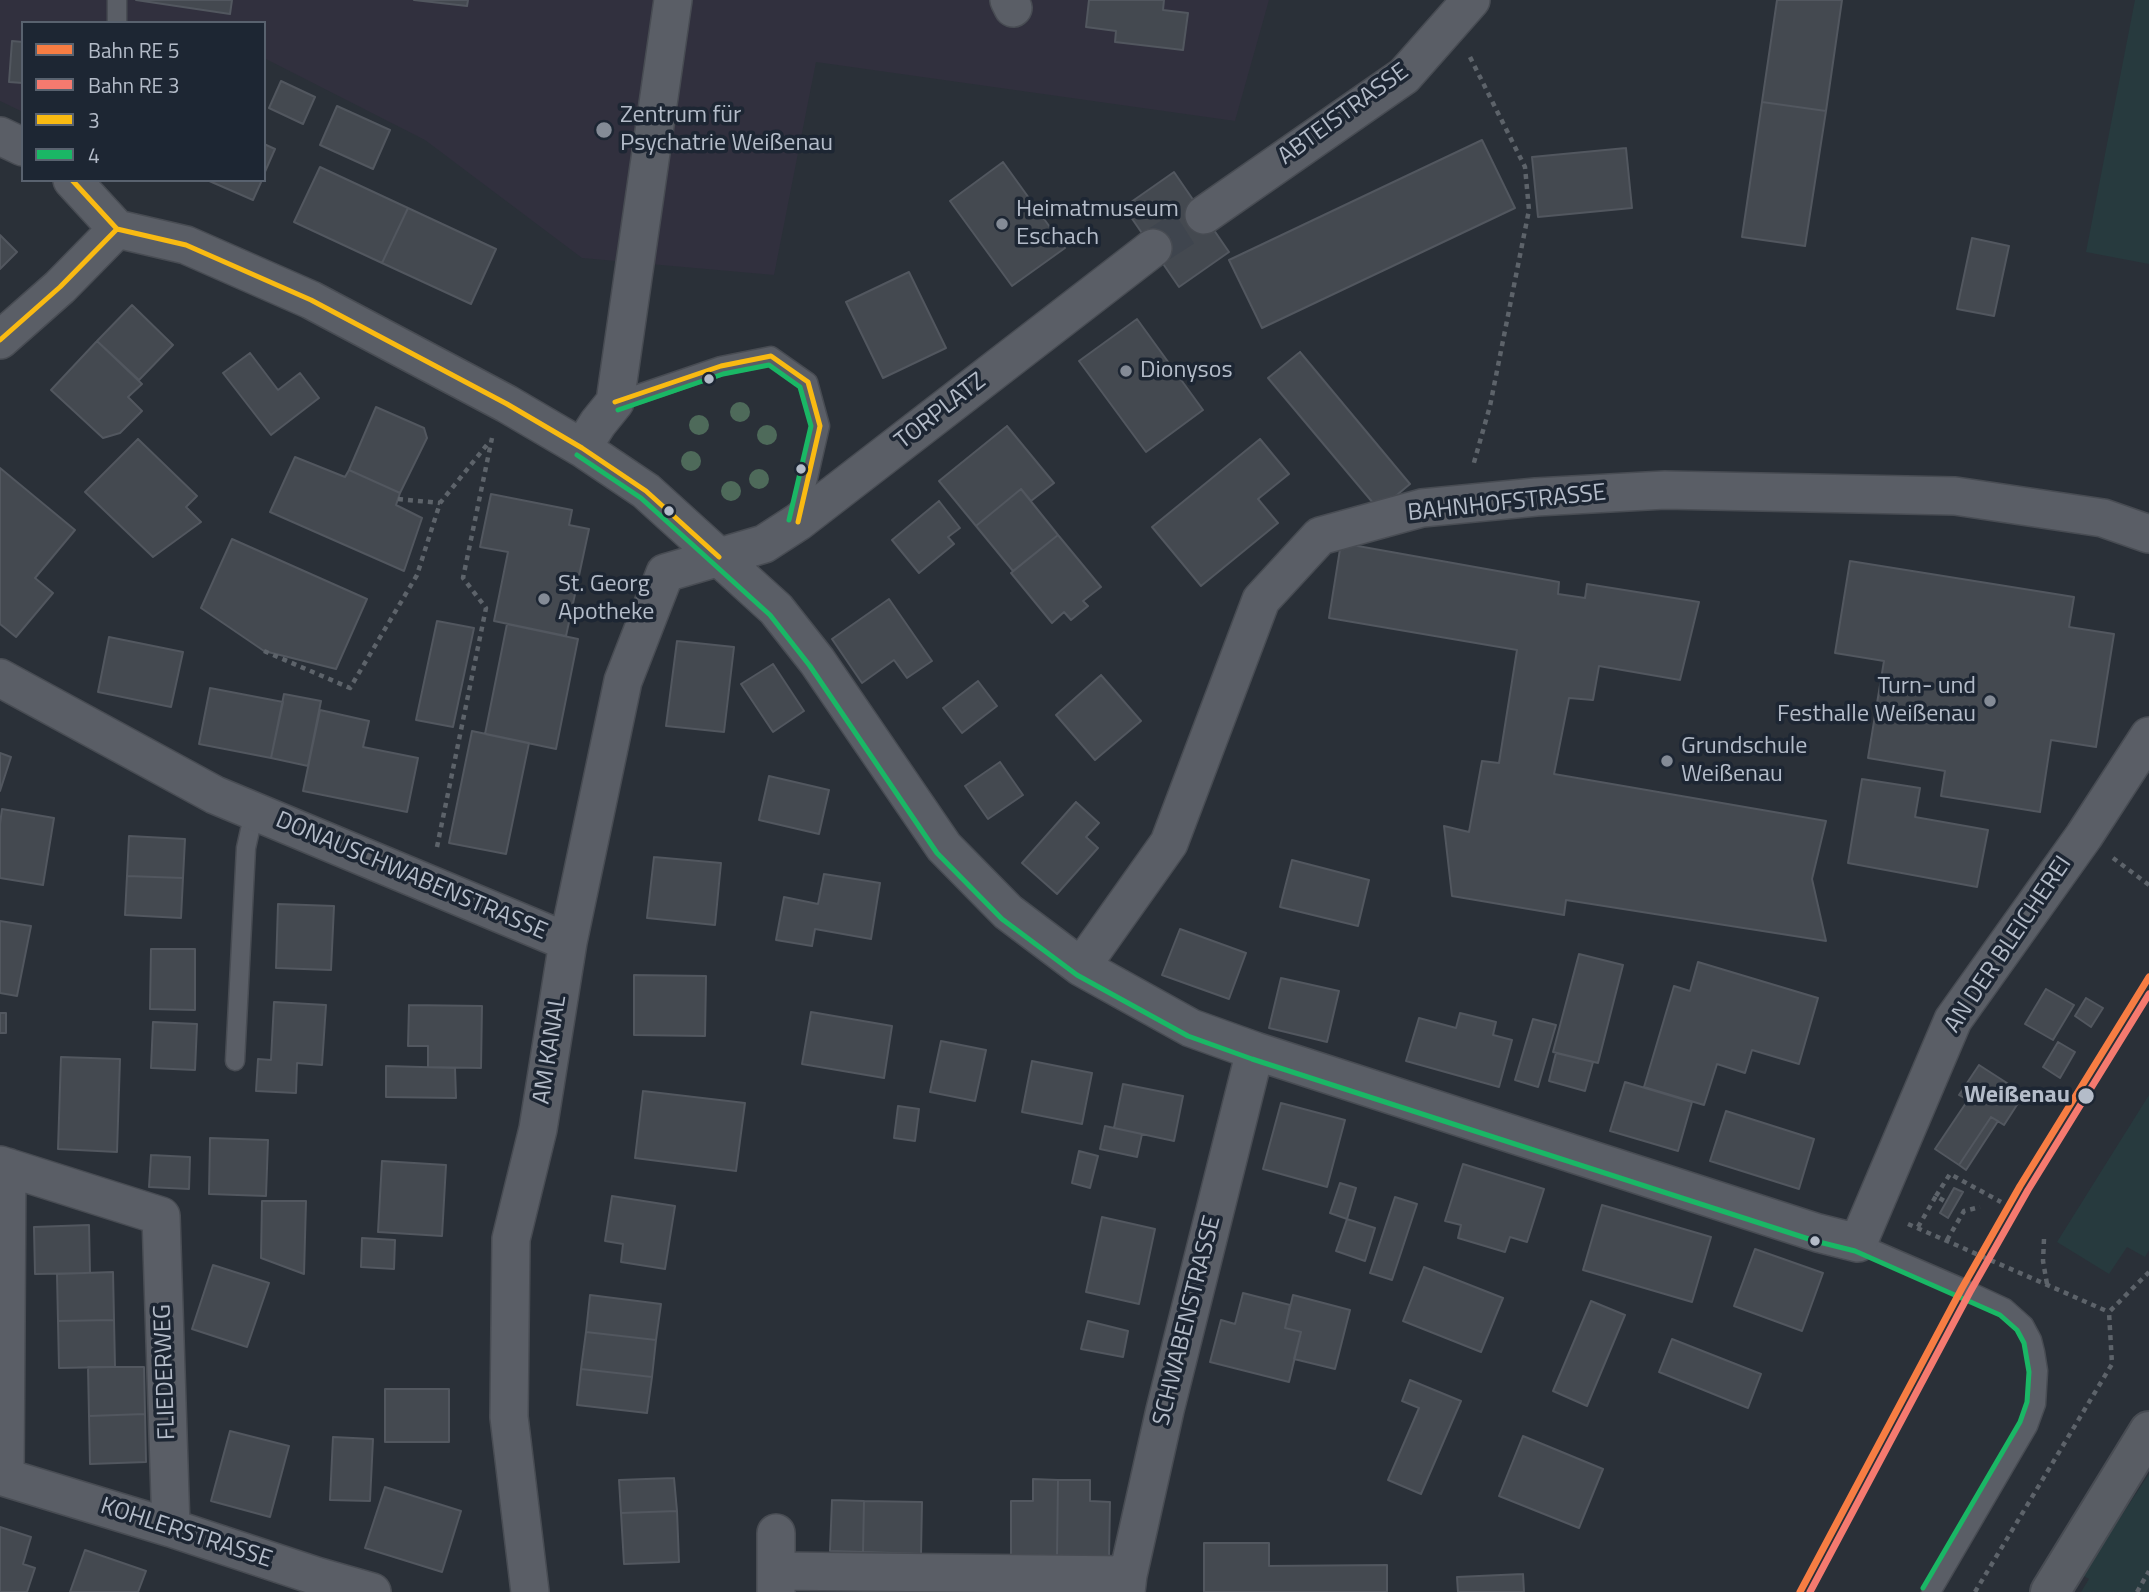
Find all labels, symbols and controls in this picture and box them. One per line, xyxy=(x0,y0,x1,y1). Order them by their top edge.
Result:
legend xyxy=(21,21,266,182)
text: Bahn RE 5 xyxy=(88,34,180,66)
street label: ABTEISTRASSE xyxy=(1273,58,1415,172)
text: Bahn RE 3 xyxy=(88,69,180,101)
place label: Zentrum für Psychatrie Weißenau xyxy=(620,102,833,158)
text: 3 xyxy=(88,104,100,136)
marker: Zentrum für Psychatrie Weißenau xyxy=(594,120,614,140)
text: 4 xyxy=(88,139,100,171)
place label: Heimatmuseum Eschach xyxy=(1016,196,1179,252)
marker: Heimatmuseum Eschach xyxy=(994,216,1010,232)
place label: Dionysos xyxy=(1140,357,1233,385)
marker: Dionysos xyxy=(1118,363,1134,379)
street label: TORPLATZ xyxy=(890,368,992,456)
unlabelled marker xyxy=(702,372,716,386)
unlabelled marker xyxy=(794,462,808,476)
street label: BAHNHOFSTRASSE xyxy=(1406,479,1608,529)
unlabelled marker xyxy=(662,504,676,518)
place label: St. Georg Apotheke xyxy=(558,571,654,627)
marker: St. Georg Apotheke xyxy=(536,591,552,607)
place label: Turn- und Festhalle Weißenau xyxy=(1777,673,1976,729)
marker: Turn- und Festhalle Weißenau xyxy=(1982,693,1998,709)
place label: Grundschule Weißenau xyxy=(1681,733,1807,789)
marker: Grundschule Weißenau xyxy=(1659,753,1675,769)
street label: DONAUSCHWABENSTRASSE xyxy=(271,807,551,947)
street label: AN DER BLEICHEREI xyxy=(1939,851,2079,1039)
street label: AM KANAL xyxy=(528,994,574,1106)
place label: Weißenau xyxy=(1964,1082,2070,1110)
marker: Weißenau xyxy=(2076,1086,2096,1106)
street label: SCHWABENSTRASSE xyxy=(1148,1213,1228,1429)
unlabelled marker xyxy=(1808,1234,1822,1248)
street label: FLIEDERWEG xyxy=(149,1304,183,1440)
street label: KOHLERSTRASSE xyxy=(97,1493,275,1575)

